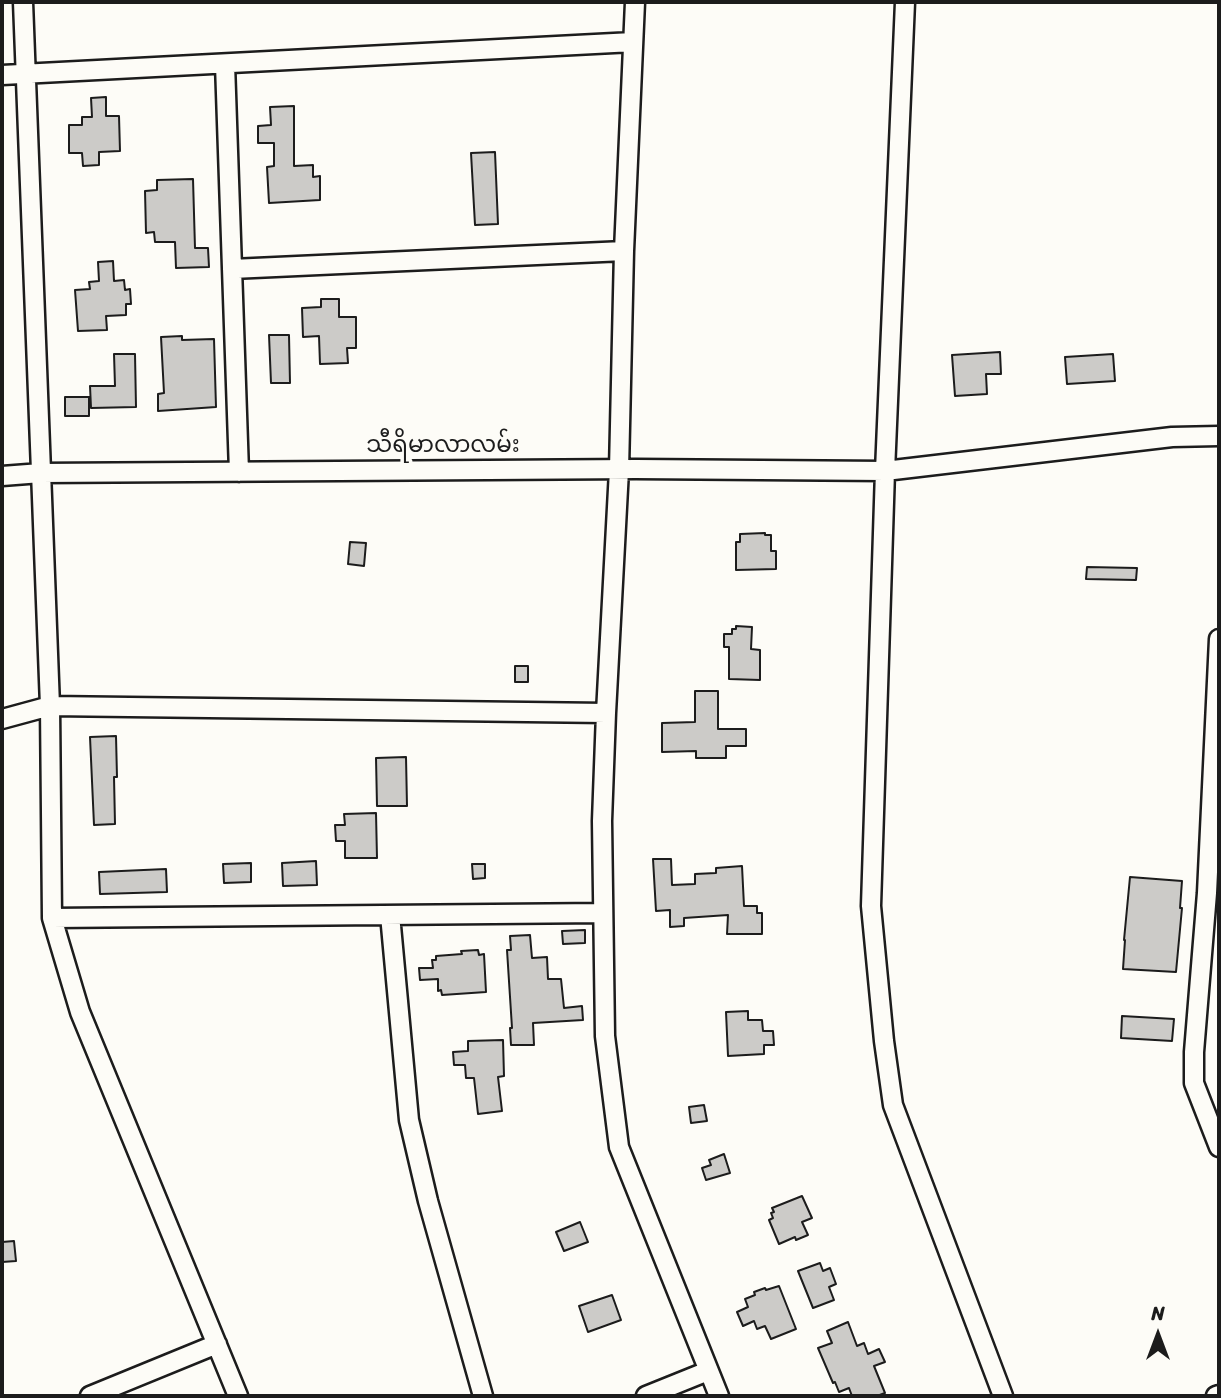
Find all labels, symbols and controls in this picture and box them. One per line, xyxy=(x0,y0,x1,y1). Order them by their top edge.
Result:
street label: သီရိမာလာလမ်း xyxy=(366,432,520,460)
text: N xyxy=(1151,1297,1165,1330)
north arrow xyxy=(1123,1300,1193,1370)

